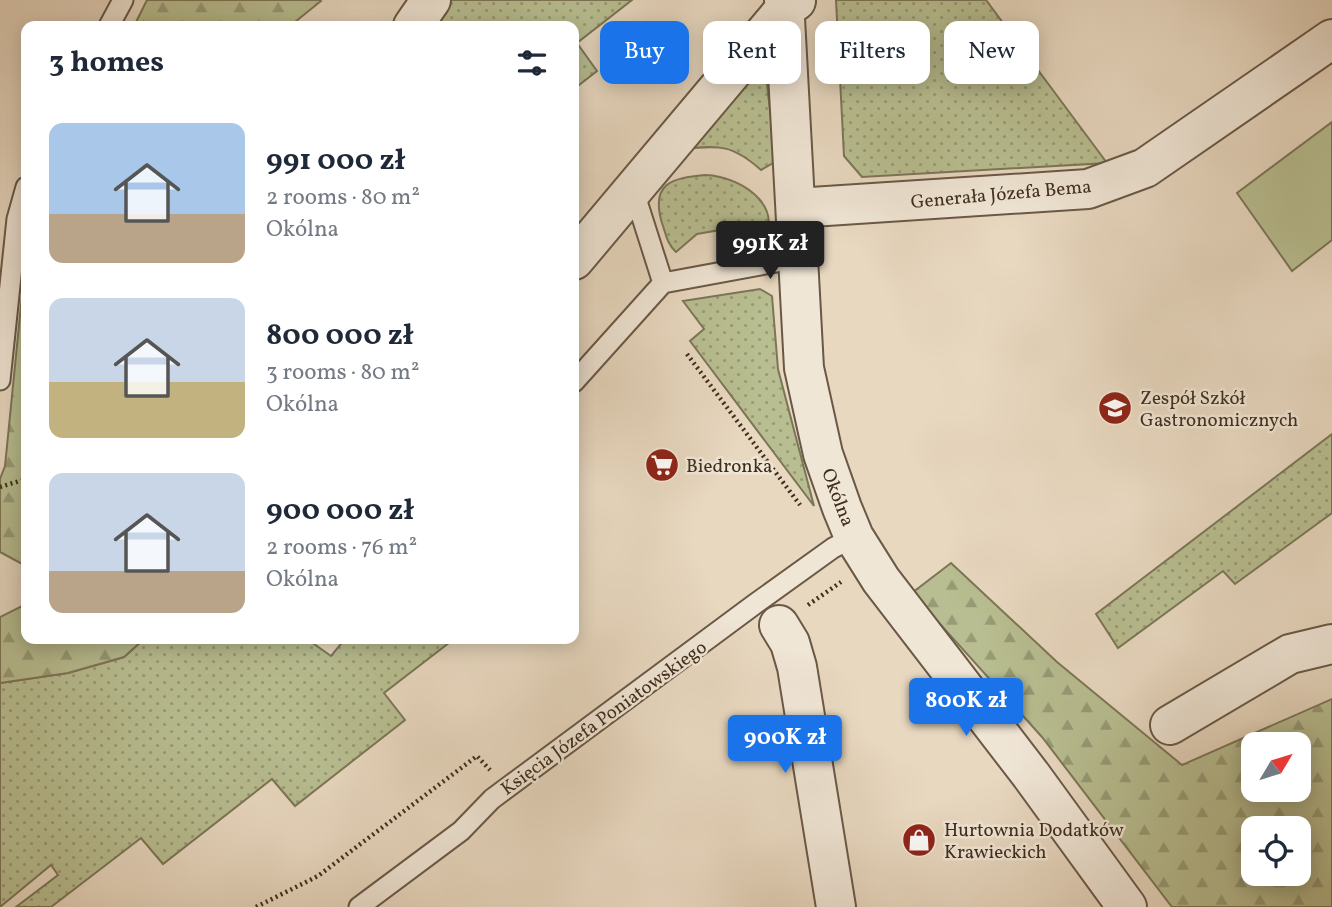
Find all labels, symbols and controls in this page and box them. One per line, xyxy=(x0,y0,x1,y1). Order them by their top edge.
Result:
chip: Buy xyxy=(600,21,689,84)
chip: Rent xyxy=(703,21,801,84)
chip: Filters xyxy=(815,21,930,84)
chip: New xyxy=(944,21,1039,84)
text: 3 homes xyxy=(49,42,164,84)
icon: filters xyxy=(513,44,551,82)
text: 991 000 zł xyxy=(266,140,405,182)
icon: home xyxy=(105,151,189,235)
street label: Generała Józefa Bema xyxy=(910,174,1093,216)
text: 2 rooms · 80 m² xyxy=(266,182,420,214)
text: Okólna xyxy=(266,214,339,246)
pin: 991K zł xyxy=(705,222,835,281)
text: 991K zł xyxy=(732,228,808,260)
text: 800 000 zł xyxy=(266,315,413,357)
icon: home xyxy=(105,326,189,410)
text: 3 rooms · 80 m² xyxy=(266,357,419,389)
place label: Zespół Szkół Gastronomicznych xyxy=(1140,386,1298,434)
text: Okólna xyxy=(266,389,339,421)
school or university icon: Zespół Szkół Gastronomicznych xyxy=(1096,389,1134,427)
supermarket icon: Biedronka xyxy=(643,446,681,484)
place label: Biedronka xyxy=(686,454,773,480)
street label: Okólna xyxy=(814,465,860,531)
text: 900 000 zł xyxy=(266,490,414,532)
icon: home xyxy=(105,501,189,585)
text: 2 rooms · 76 m² xyxy=(266,532,417,564)
text: Okólna xyxy=(266,564,339,596)
street label: Księcia Józefa Poniatowskiego xyxy=(496,635,713,802)
pin: 800K zł xyxy=(901,678,1031,738)
text: 800K zł xyxy=(925,685,1007,717)
pin: 900K zł xyxy=(720,716,850,775)
text: 900K zł xyxy=(744,722,826,754)
north arrow xyxy=(1241,732,1311,802)
map controls xyxy=(1241,732,1311,886)
button: locate xyxy=(1241,816,1311,886)
place label: Hurtownia Dodatków Krawieckich xyxy=(944,818,1124,866)
shop icon: Hurtownia Dodatków Krawieckich xyxy=(900,821,938,859)

